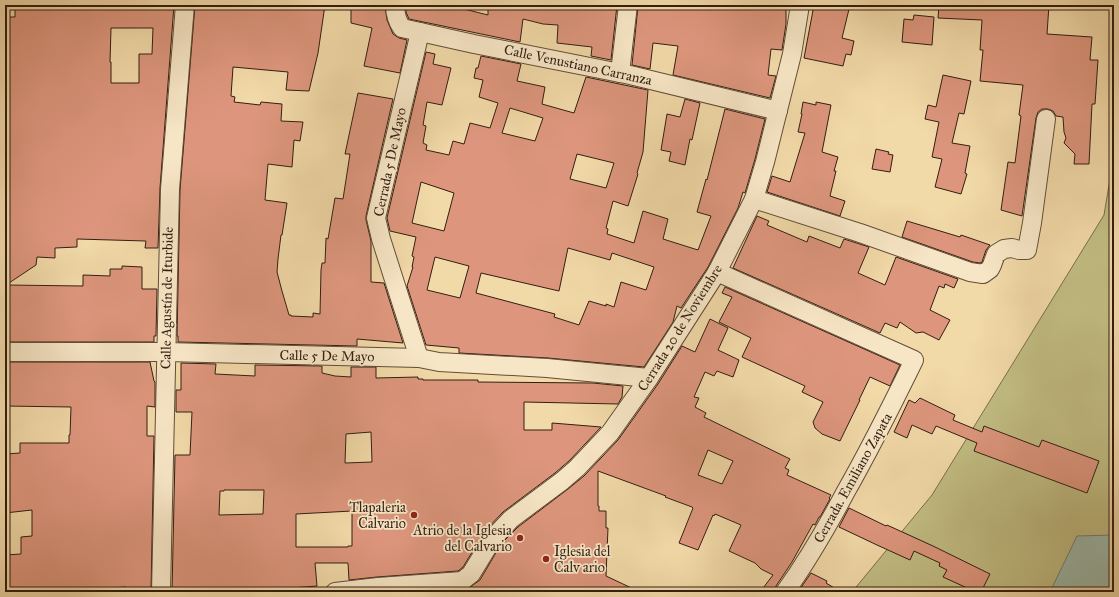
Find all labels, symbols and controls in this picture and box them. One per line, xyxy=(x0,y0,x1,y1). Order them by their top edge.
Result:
street label: Calle Venustiano Carranza xyxy=(502,41,654,89)
street label: Cerrada 5 De Mayo xyxy=(370,106,410,218)
street label: Calle Agustín de Iturbide xyxy=(157,226,177,369)
street label: Cerrada 20 de Noviembre xyxy=(634,261,726,394)
street label: Calle 5 De Mayo xyxy=(279,347,375,365)
street label: Cerrada. Emiliano Zapata xyxy=(810,410,896,546)
place label: Tlapaleria Calvario xyxy=(349,499,406,532)
marker: Tlapaleria Calvario xyxy=(409,510,419,520)
place label: Atrio de la Iglesia del Calvario xyxy=(412,522,512,555)
marker: Atrio de la Iglesia del Calvario xyxy=(515,533,525,543)
place label: Iglesia del Calv ario xyxy=(554,543,611,576)
marker: Iglesia del Calv ario xyxy=(541,554,551,564)

